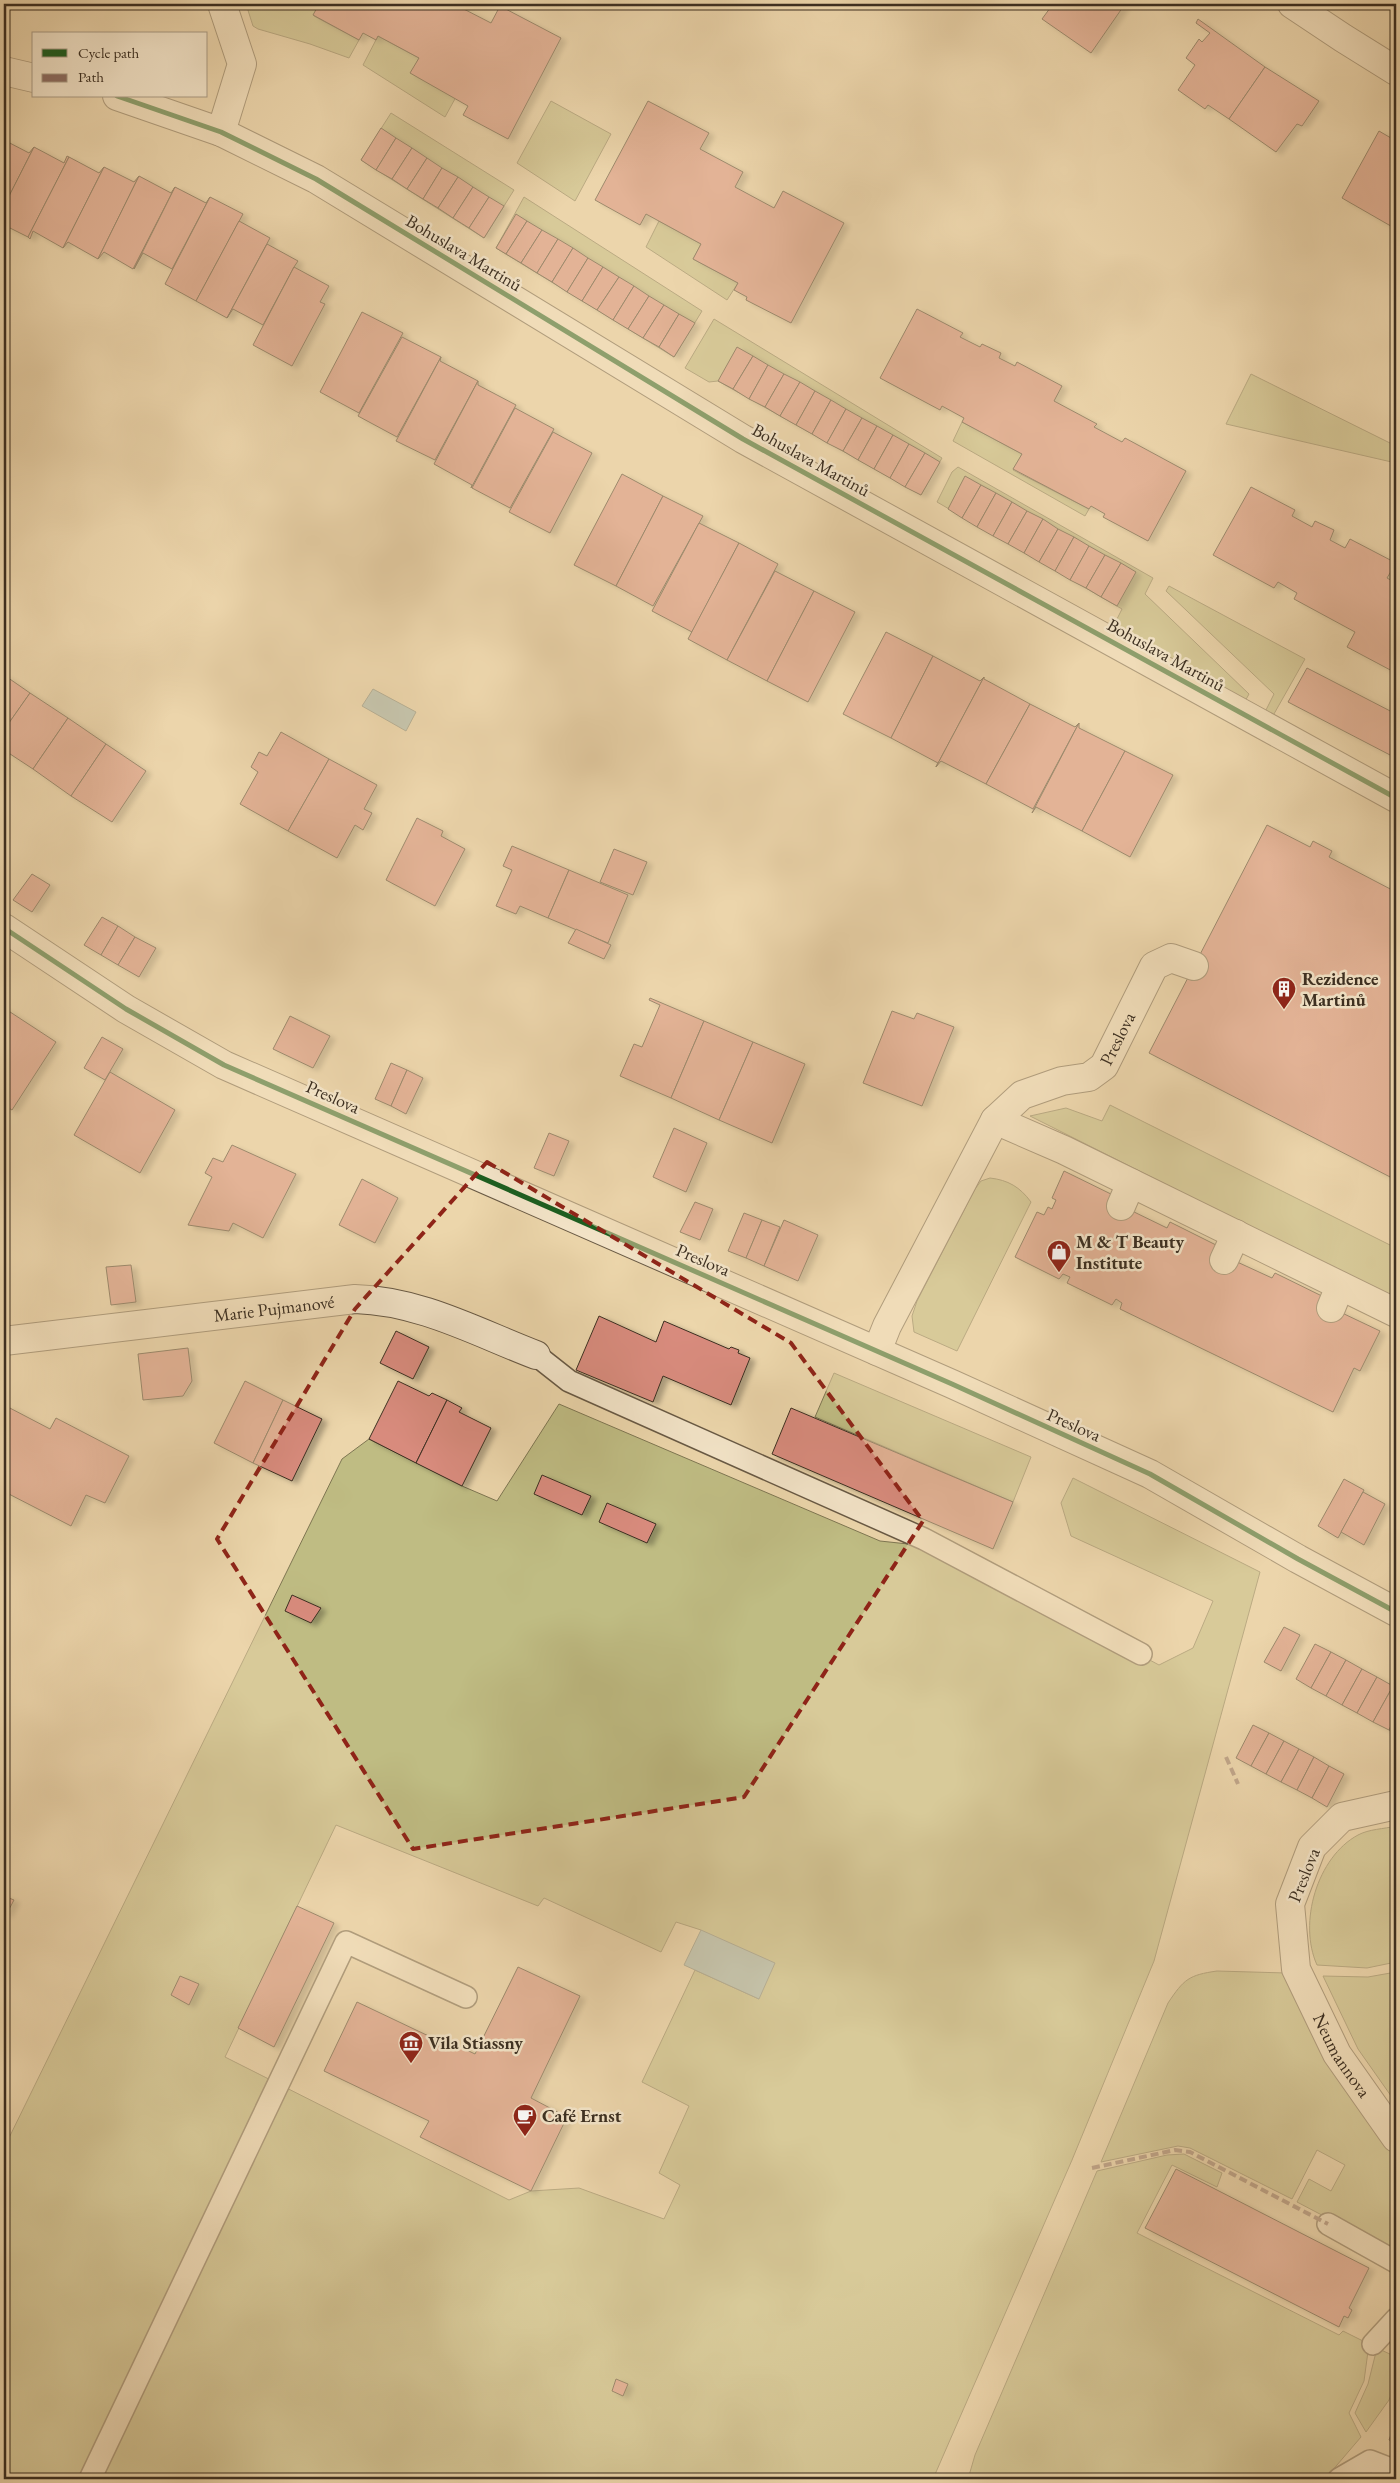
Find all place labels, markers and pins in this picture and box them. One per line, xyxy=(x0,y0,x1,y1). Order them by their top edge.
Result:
place label: Rezidence Martinů xyxy=(1302,967,1379,1011)
building icon: Rezidence Martinů xyxy=(1271,976,1297,1010)
place label: M & T Beauty Institute xyxy=(1076,1230,1185,1274)
shop icon: M & T Beauty Institute xyxy=(1046,1239,1072,1273)
museum icon: Vila Stiassny xyxy=(398,2030,424,2064)
place label: Vila Stiassny xyxy=(428,2031,523,2054)
cafe icon: Café Ernst xyxy=(512,2103,538,2137)
place label: Café Ernst xyxy=(542,2104,622,2127)

